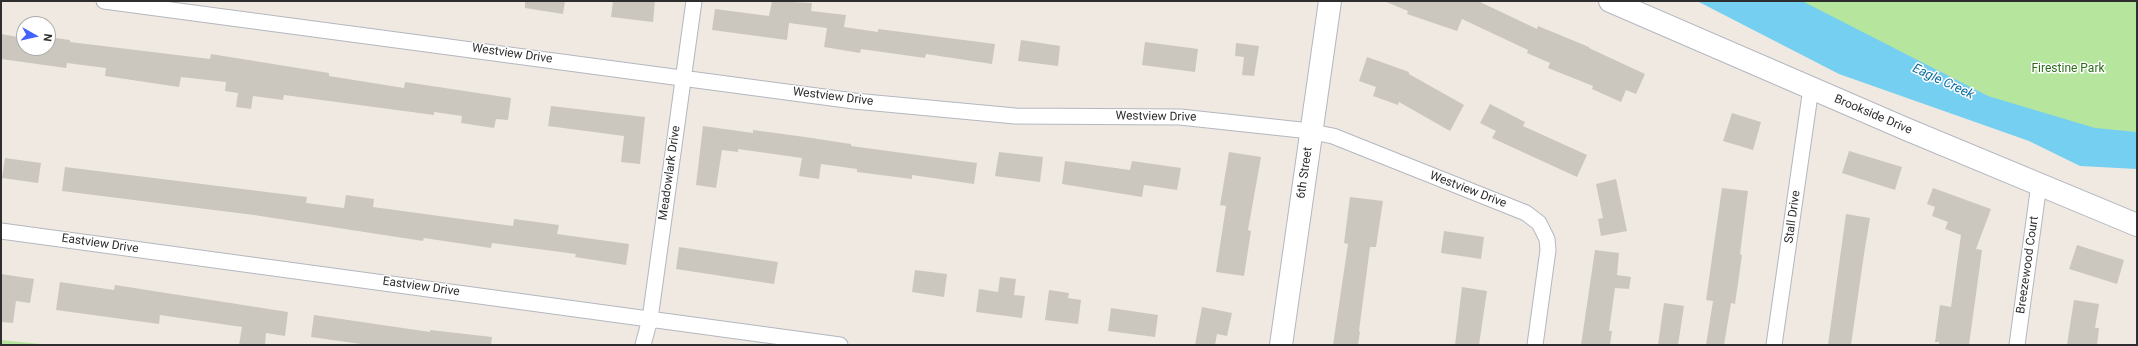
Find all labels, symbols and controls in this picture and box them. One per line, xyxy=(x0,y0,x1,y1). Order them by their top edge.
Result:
north arrow xyxy=(16,16,56,56)
text: N xyxy=(40,33,54,42)
street label: Westview Drive xyxy=(471,41,553,67)
water label: Eagle Creek xyxy=(1910,61,1976,103)
park label: Firestine Park xyxy=(2031,62,2105,76)
street label: Westview Drive xyxy=(792,85,874,109)
street label: Brookside Drive xyxy=(1832,92,1914,138)
street label: Westview Drive xyxy=(1115,109,1197,125)
street label: Meadowlark Drive xyxy=(656,125,684,221)
street label: 6th Street xyxy=(1294,146,1316,200)
street label: Westview Drive xyxy=(1428,169,1508,211)
street label: Stall Drive xyxy=(1782,190,1804,244)
street label: Breezewood Court xyxy=(2014,215,2042,315)
street label: Eastview Drive xyxy=(61,231,139,257)
street label: Eastview Drive xyxy=(382,274,460,300)

